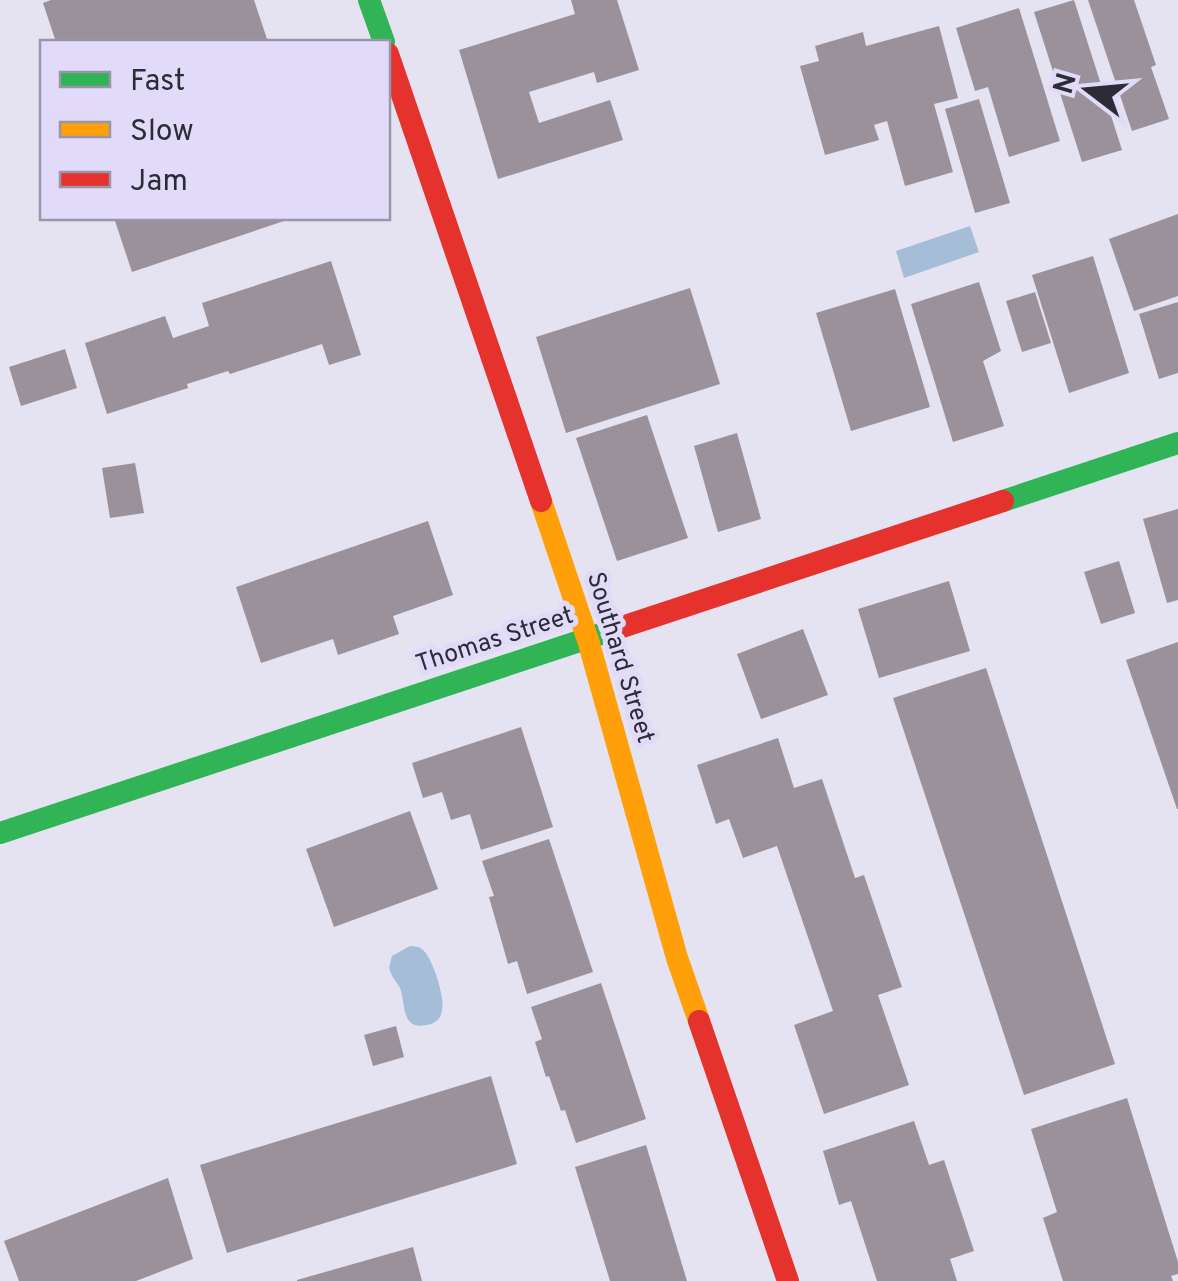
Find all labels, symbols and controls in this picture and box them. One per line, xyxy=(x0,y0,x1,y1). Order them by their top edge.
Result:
legend xyxy=(40,40,390,220)
north arrow xyxy=(1038,40,1138,140)
text: Fast xyxy=(130,64,185,101)
text: N xyxy=(1047,69,1087,99)
text: Slow xyxy=(130,114,194,151)
text: Jam xyxy=(130,164,188,201)
street label: Southard Street xyxy=(578,569,660,747)
street label: Thomas Street xyxy=(412,600,578,682)

